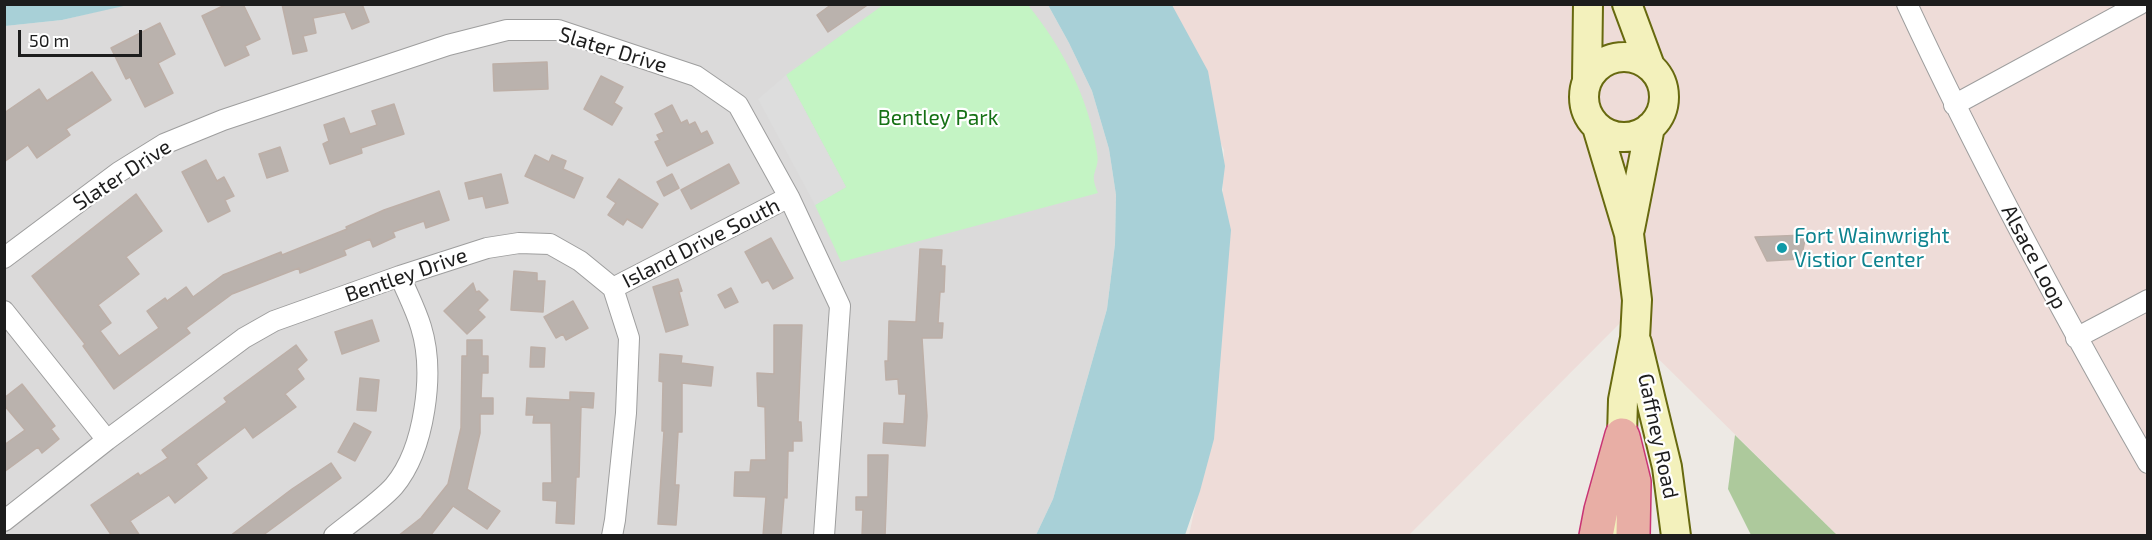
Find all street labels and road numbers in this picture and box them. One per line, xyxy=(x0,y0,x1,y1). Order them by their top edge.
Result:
street label: Slater Drive xyxy=(556,22,670,78)
street label: Slater Drive xyxy=(68,134,176,216)
street label: Island Drive South xyxy=(618,192,784,294)
street label: Alsace Loop xyxy=(1996,201,2072,313)
street label: Bentley Drive xyxy=(342,242,470,308)
street label: Gaffney Road xyxy=(1632,371,1684,501)

